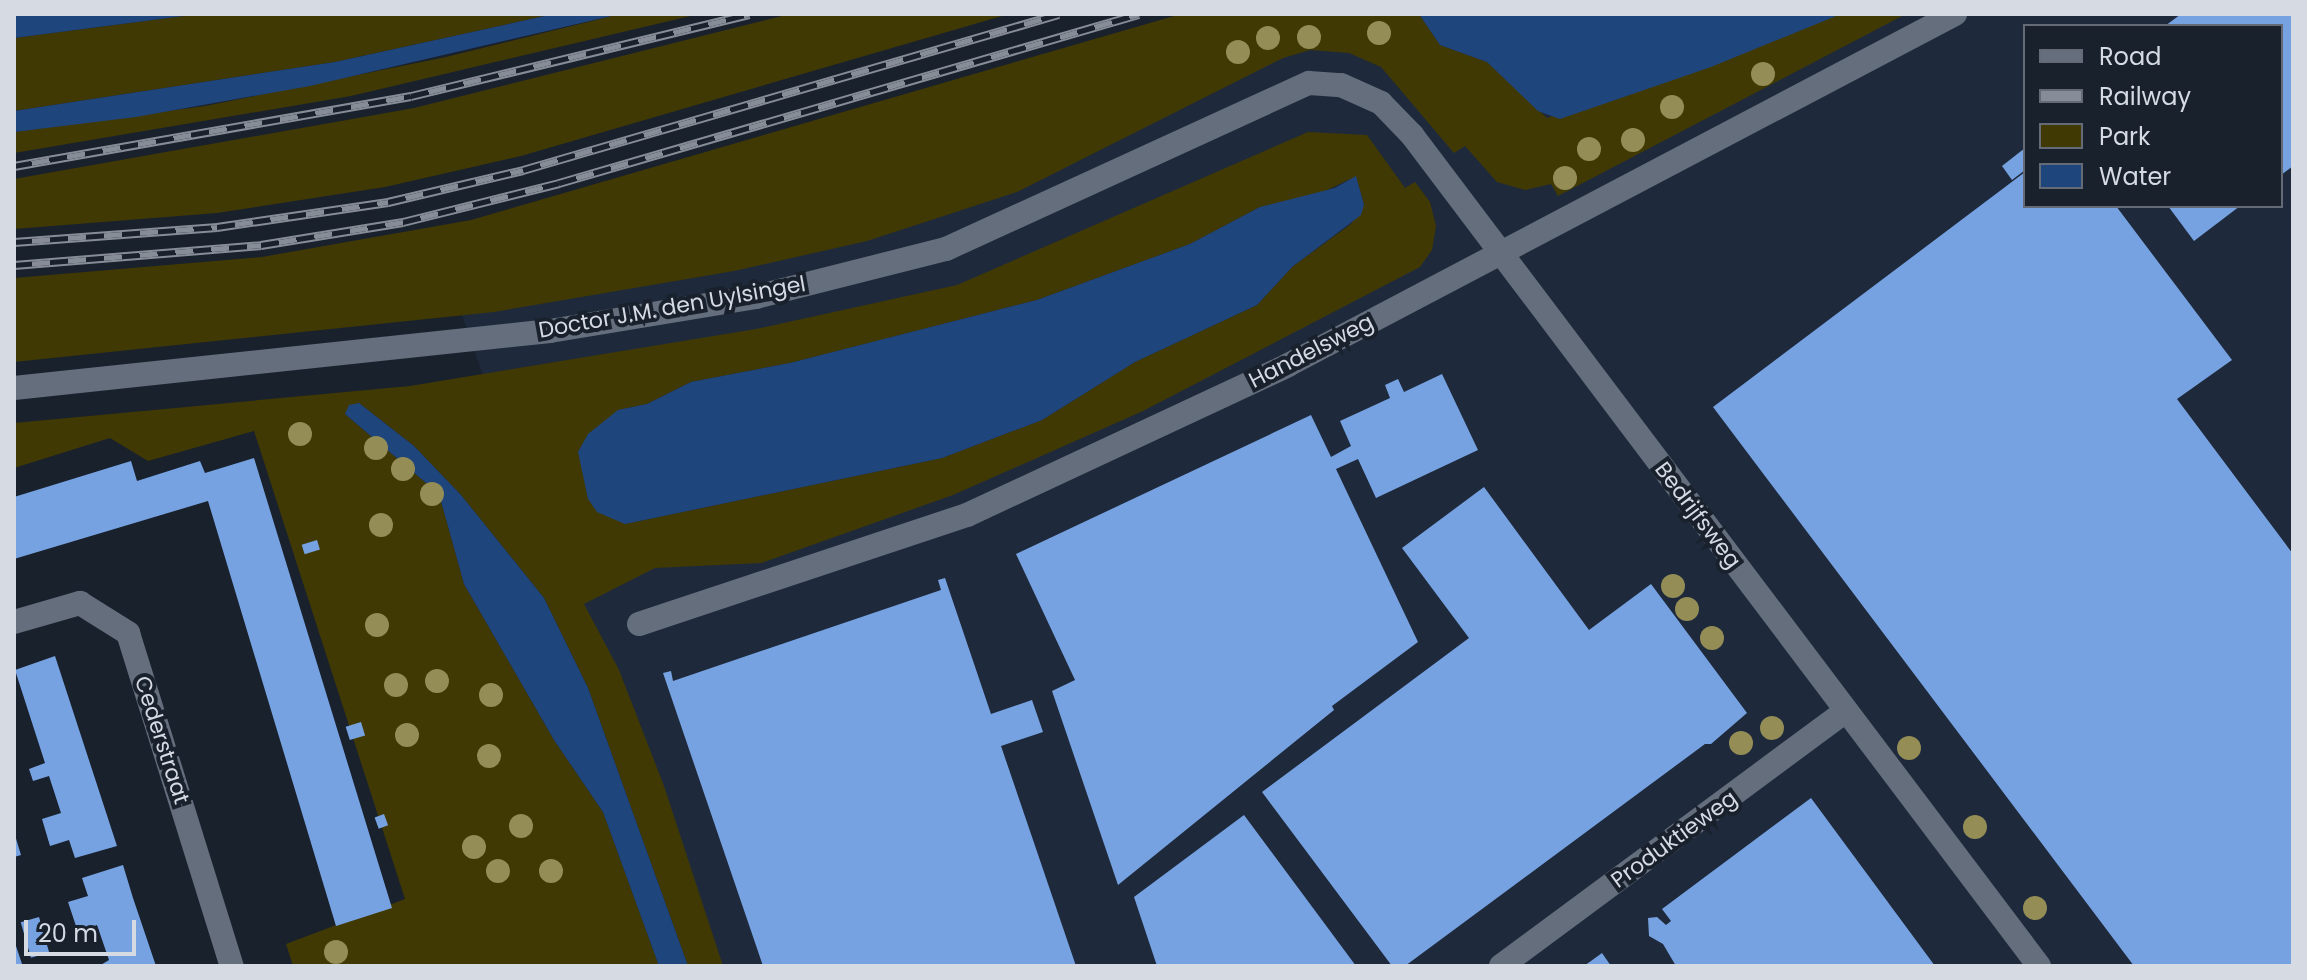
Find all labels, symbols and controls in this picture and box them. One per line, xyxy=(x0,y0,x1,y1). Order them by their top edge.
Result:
legend xyxy=(2023,24,2283,208)
text: Road xyxy=(2099,40,2161,73)
text: Railway xyxy=(2099,80,2191,113)
text: Park xyxy=(2099,120,2150,153)
text: Water xyxy=(2099,160,2171,193)
street label: Doctor J.M. den Uylsingel xyxy=(536,270,808,344)
street label: Handelsweg xyxy=(1244,308,1378,394)
street label: Bedrijfsweg xyxy=(1649,457,1747,573)
street label: Cederstraat xyxy=(129,673,195,807)
street label: Produktieweg xyxy=(1606,785,1742,893)
scale bar xyxy=(28,904,140,954)
text: 20 m xyxy=(38,917,98,950)

